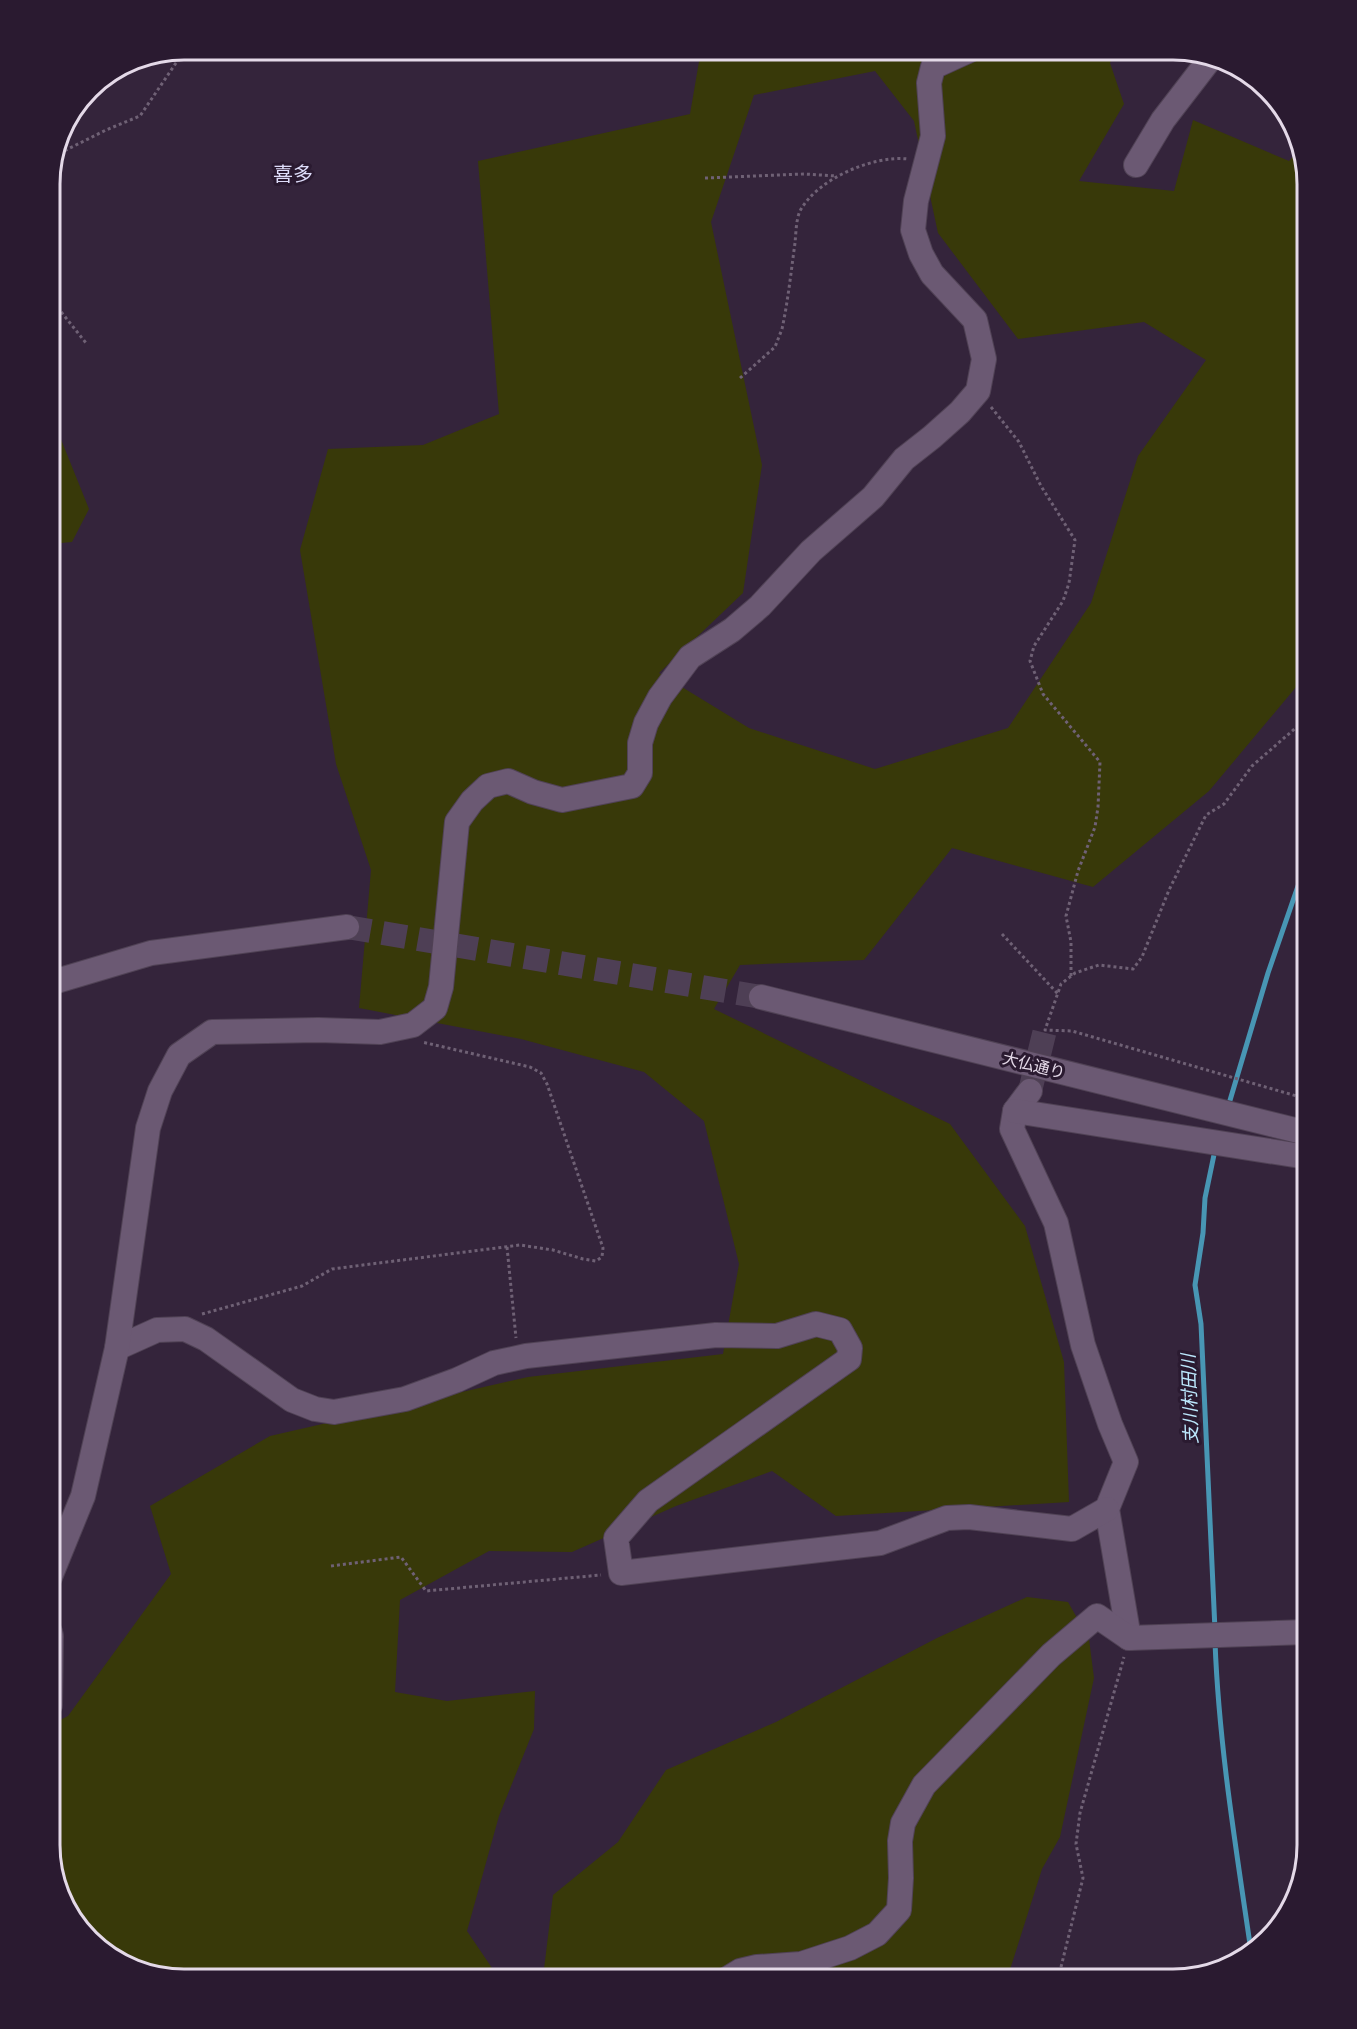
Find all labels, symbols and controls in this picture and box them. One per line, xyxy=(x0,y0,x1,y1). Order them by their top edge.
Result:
district label: 喜多 xyxy=(273,160,313,187)
street label: 大仏通り xyxy=(1000,1047,1068,1083)
water label: 支川村田川 xyxy=(1175,1352,1203,1444)

